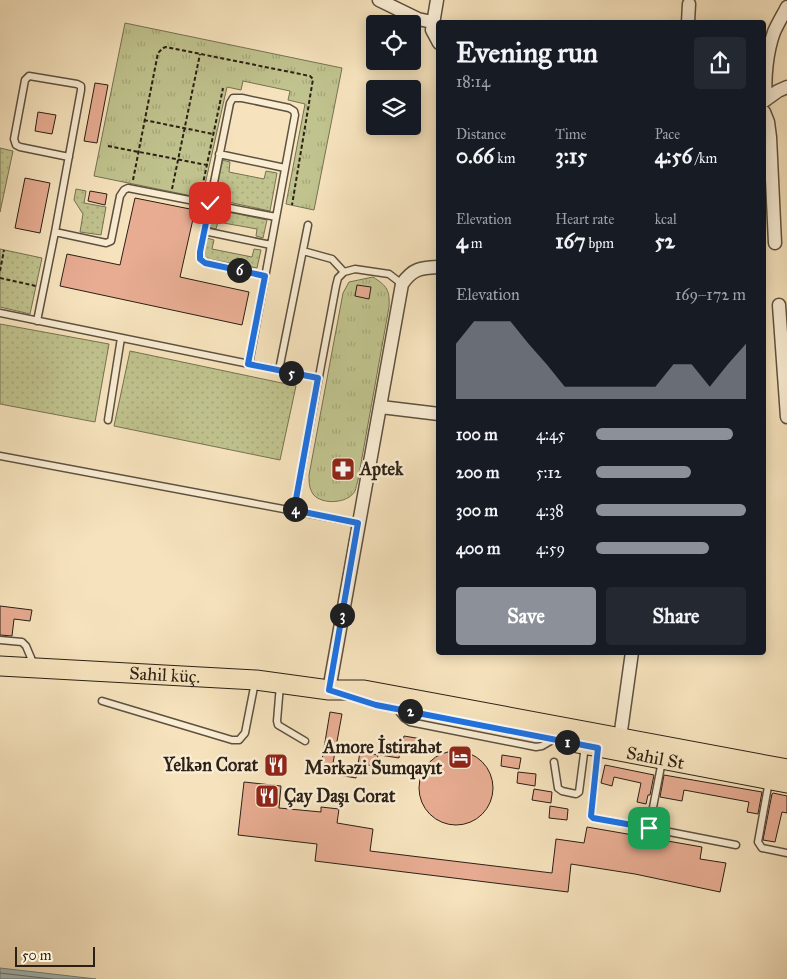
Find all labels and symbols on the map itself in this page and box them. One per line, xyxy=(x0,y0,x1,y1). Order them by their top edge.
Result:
pin xyxy=(189,182,231,224)
pin: 6 xyxy=(226,258,252,282)
pin: 5 xyxy=(278,360,304,386)
pharmacy icon: Aptek xyxy=(330,456,356,482)
place label: Aptek xyxy=(359,458,404,481)
pin: 4 xyxy=(282,496,308,522)
pin: 3 xyxy=(330,602,354,628)
street label: Sahil küç. xyxy=(129,662,201,688)
pin: 2 xyxy=(398,698,422,724)
pin: 1 xyxy=(554,730,580,754)
place label: Amore İstirahət Mərkəzi Sumqayıt xyxy=(305,734,443,780)
street label: Sahil St xyxy=(625,742,687,774)
hotel icon: Amore İstirahət Mərkəzi Sumqayıt xyxy=(447,744,473,770)
restaurant icon: Yelkən Corat xyxy=(263,752,289,778)
place label: Yelkən Corat xyxy=(162,754,259,776)
restaurant icon: Çay Daşı Corat xyxy=(254,783,280,809)
place label: Çay Daşı Corat xyxy=(284,785,396,808)
pin xyxy=(628,807,670,849)
scale bar xyxy=(15,944,95,967)

